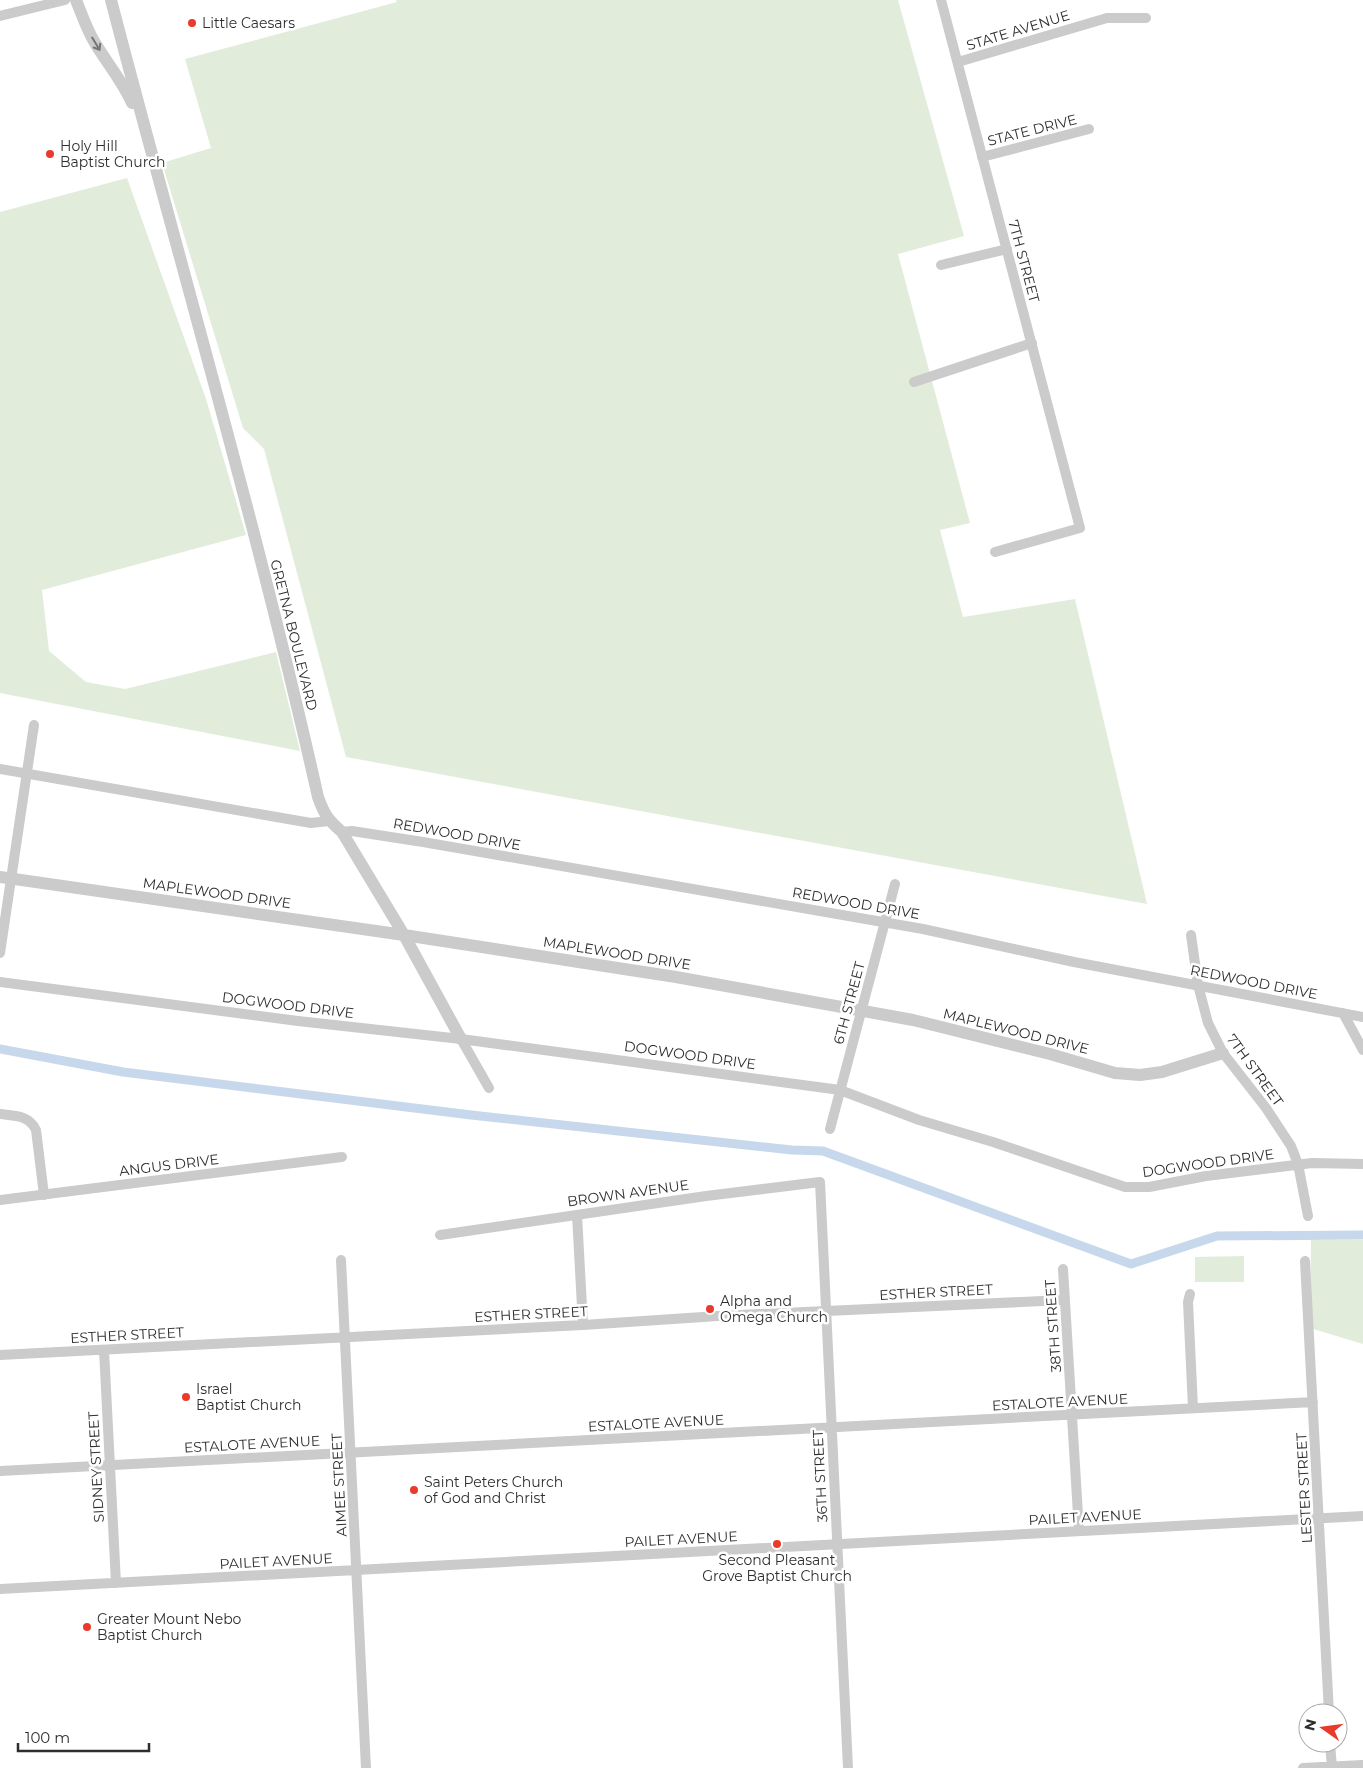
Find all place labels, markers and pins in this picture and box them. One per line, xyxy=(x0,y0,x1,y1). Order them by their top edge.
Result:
place label: Little Caesars xyxy=(202,14,295,32)
marker: Little Caesars xyxy=(186,17,198,29)
place label: Holy Hill Baptist Church xyxy=(60,137,165,171)
marker: Holy Hill Baptist Church xyxy=(44,148,56,160)
place label: Alpha and Omega Church xyxy=(720,1292,828,1326)
marker: Alpha and Omega Church xyxy=(704,1303,716,1315)
place label: Israel Baptist Church xyxy=(196,1380,301,1414)
marker: Israel Baptist Church xyxy=(180,1391,192,1403)
place label: Saint Peters Church of God and Christ xyxy=(424,1473,563,1507)
marker: Saint Peters Church of God and Christ xyxy=(408,1484,420,1496)
marker: Second Pleasant Grove Baptist Church xyxy=(771,1538,783,1550)
place label: Second Pleasant Grove Baptist Church xyxy=(702,1551,852,1585)
place label: Greater Mount Nebo Baptist Church xyxy=(97,1610,242,1644)
marker: Greater Mount Nebo Baptist Church xyxy=(81,1621,93,1633)

